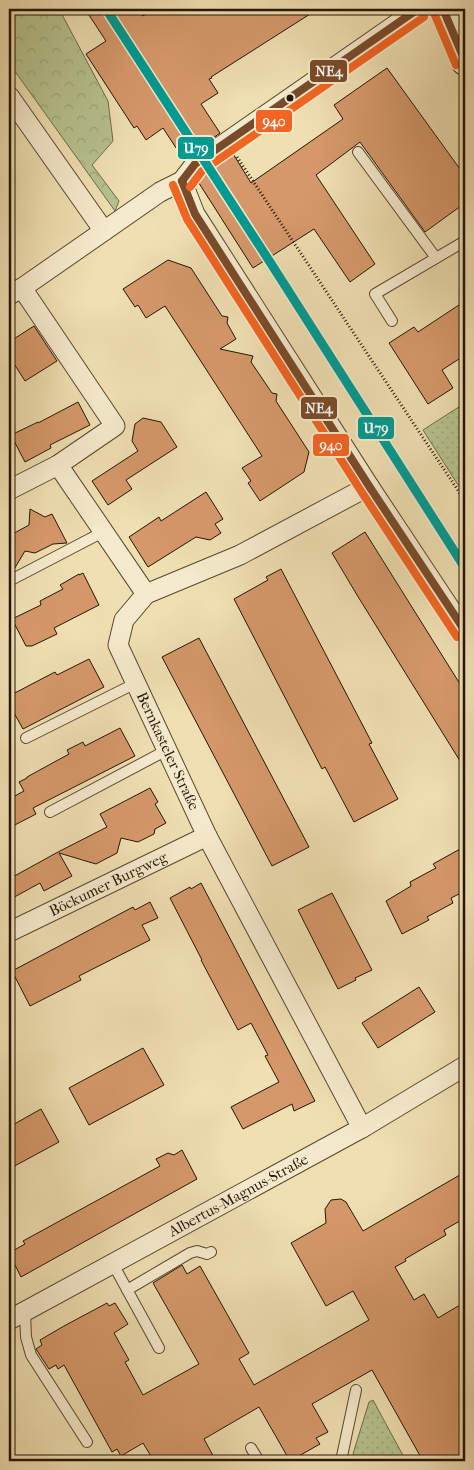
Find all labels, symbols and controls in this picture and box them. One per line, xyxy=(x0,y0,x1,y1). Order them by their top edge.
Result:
line badge: NE4 xyxy=(309,59,348,83)
text: NE4 xyxy=(315,63,343,80)
unlabelled marker xyxy=(285,93,295,103)
line badge: 940 xyxy=(255,109,293,133)
text: 940 xyxy=(261,113,286,130)
line badge: U79 xyxy=(177,136,215,160)
text: U79 xyxy=(183,140,208,157)
line badge: NE4 xyxy=(300,396,338,420)
text: NE4 xyxy=(305,400,333,417)
line badge: U79 xyxy=(357,416,395,440)
text: U79 xyxy=(363,420,388,437)
line badge: 940 xyxy=(312,433,350,457)
text: 940 xyxy=(318,437,343,454)
street label: Bernkasteler Straße xyxy=(133,689,203,813)
street label: Böckumer Burgweg xyxy=(46,847,171,920)
street label: Albertus-Magnus-Straße xyxy=(164,1150,312,1241)

